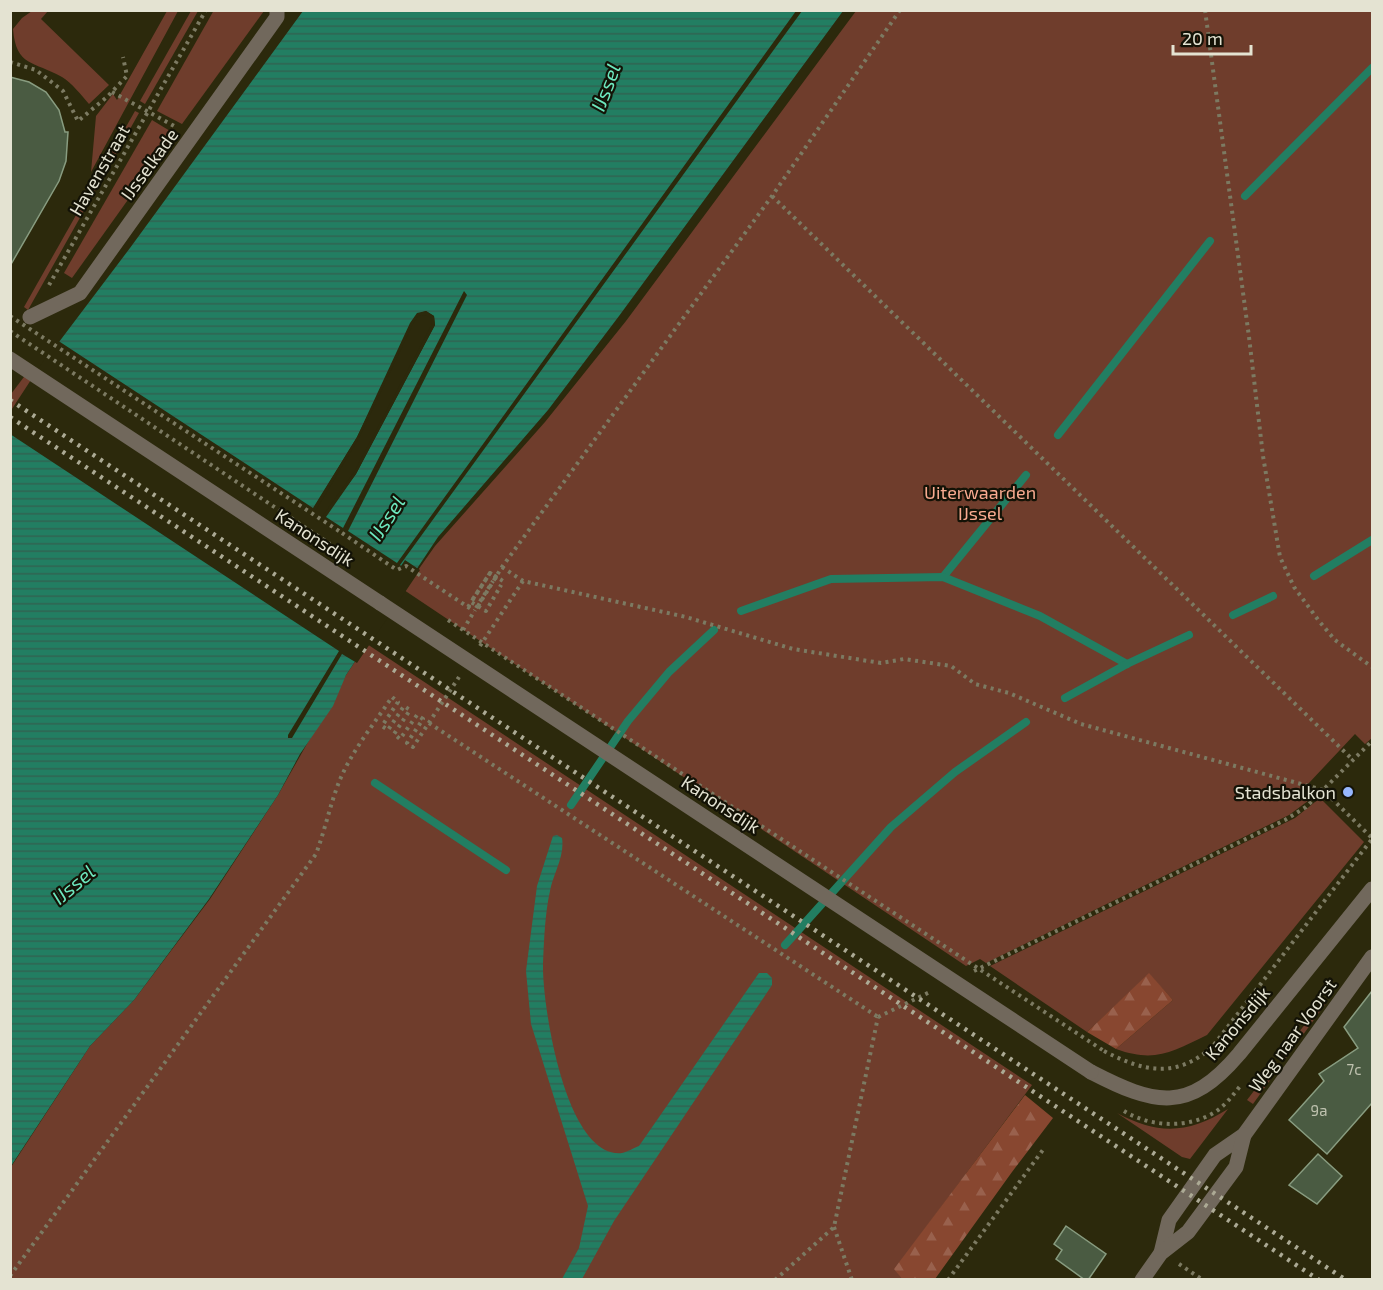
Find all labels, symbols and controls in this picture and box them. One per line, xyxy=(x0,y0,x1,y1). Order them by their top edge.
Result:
scale bar xyxy=(1173,18,1251,56)
text: 20 m xyxy=(1182,27,1223,49)
water label: IJssel xyxy=(585,60,625,114)
street label: Havenstraat xyxy=(64,121,134,219)
street label: IJsselkade xyxy=(116,124,182,204)
park label: Uiterwaarden IJssel xyxy=(924,481,1036,524)
water label: IJssel xyxy=(363,491,409,545)
street label: Kanonsdijk xyxy=(272,503,358,571)
street label: Kanonsdijk xyxy=(678,770,764,838)
place label: Stadsbalkon xyxy=(1235,781,1336,803)
marker: Stadsbalkon xyxy=(1341,785,1355,799)
water label: IJssel xyxy=(47,859,99,909)
street label: Weg naar Voorst xyxy=(1243,974,1341,1096)
street label: Kanonsdijk xyxy=(1200,982,1274,1064)
house number: 7c xyxy=(1346,1060,1362,1078)
house number: 9a xyxy=(1311,1101,1327,1119)

